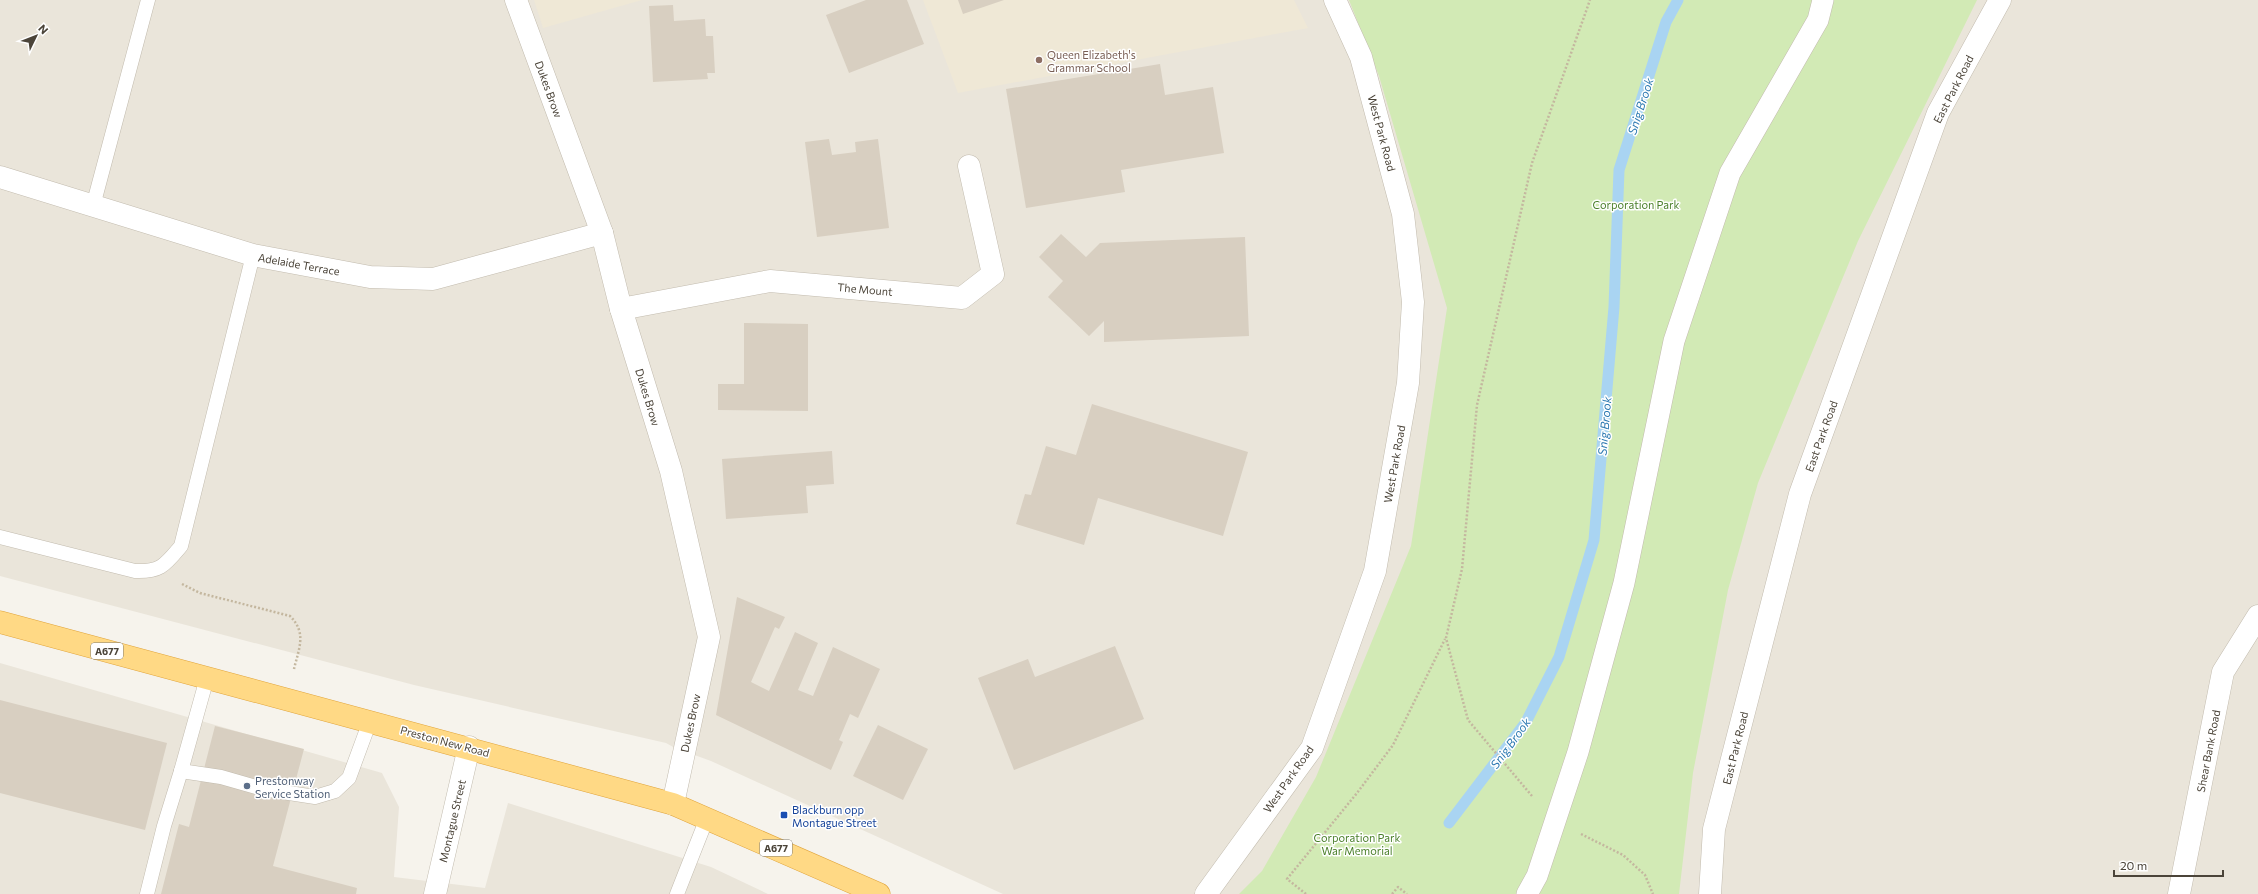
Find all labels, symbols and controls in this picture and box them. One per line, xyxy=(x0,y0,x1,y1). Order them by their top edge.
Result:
north arrow xyxy=(16,16,56,56)
text: N xyxy=(36,21,51,36)
place label: Queen Elizabeth's Grammar School xyxy=(1047,48,1136,74)
street label: East Park Road xyxy=(1930,53,1976,125)
marker: Queen Elizabeth's Grammar School xyxy=(1034,55,1044,65)
street label: Dukes Brow xyxy=(533,59,565,119)
water label: Snig Brook xyxy=(1624,75,1656,136)
street label: West Park Road xyxy=(1366,93,1398,173)
park label: Corporation Park xyxy=(1593,198,1680,211)
street label: Adelaide Terrace xyxy=(257,250,341,278)
street label: The Mount xyxy=(837,280,894,298)
street label: Dukes Brow xyxy=(633,367,663,427)
water label: Snig Brook xyxy=(1594,396,1614,456)
street label: East Park Road xyxy=(1802,399,1840,473)
street label: West Park Road xyxy=(1381,424,1407,504)
road number: A677 xyxy=(91,643,123,659)
street label: Dukes Brow xyxy=(677,692,703,753)
street label: Shear Bank Road xyxy=(2194,709,2222,793)
street label: East Park Road xyxy=(1720,710,1750,786)
water label: Snig Brook xyxy=(1487,715,1533,771)
street label: Preston New Road xyxy=(399,723,491,759)
street label: West Park Road xyxy=(1260,743,1316,815)
place label: Prestonway Service Station xyxy=(255,774,330,800)
street label: Montague Street xyxy=(436,778,468,864)
marker: Prestonway Service Station xyxy=(242,781,252,791)
place label: Blackburn opp Montague Street xyxy=(792,803,877,829)
marker: Blackburn opp Montague Street xyxy=(779,810,789,820)
park label: Corporation Park War Memorial xyxy=(1314,831,1401,857)
road number: A677 xyxy=(760,840,792,856)
scale bar xyxy=(2114,852,2223,878)
text: 20 m xyxy=(2120,858,2147,872)

